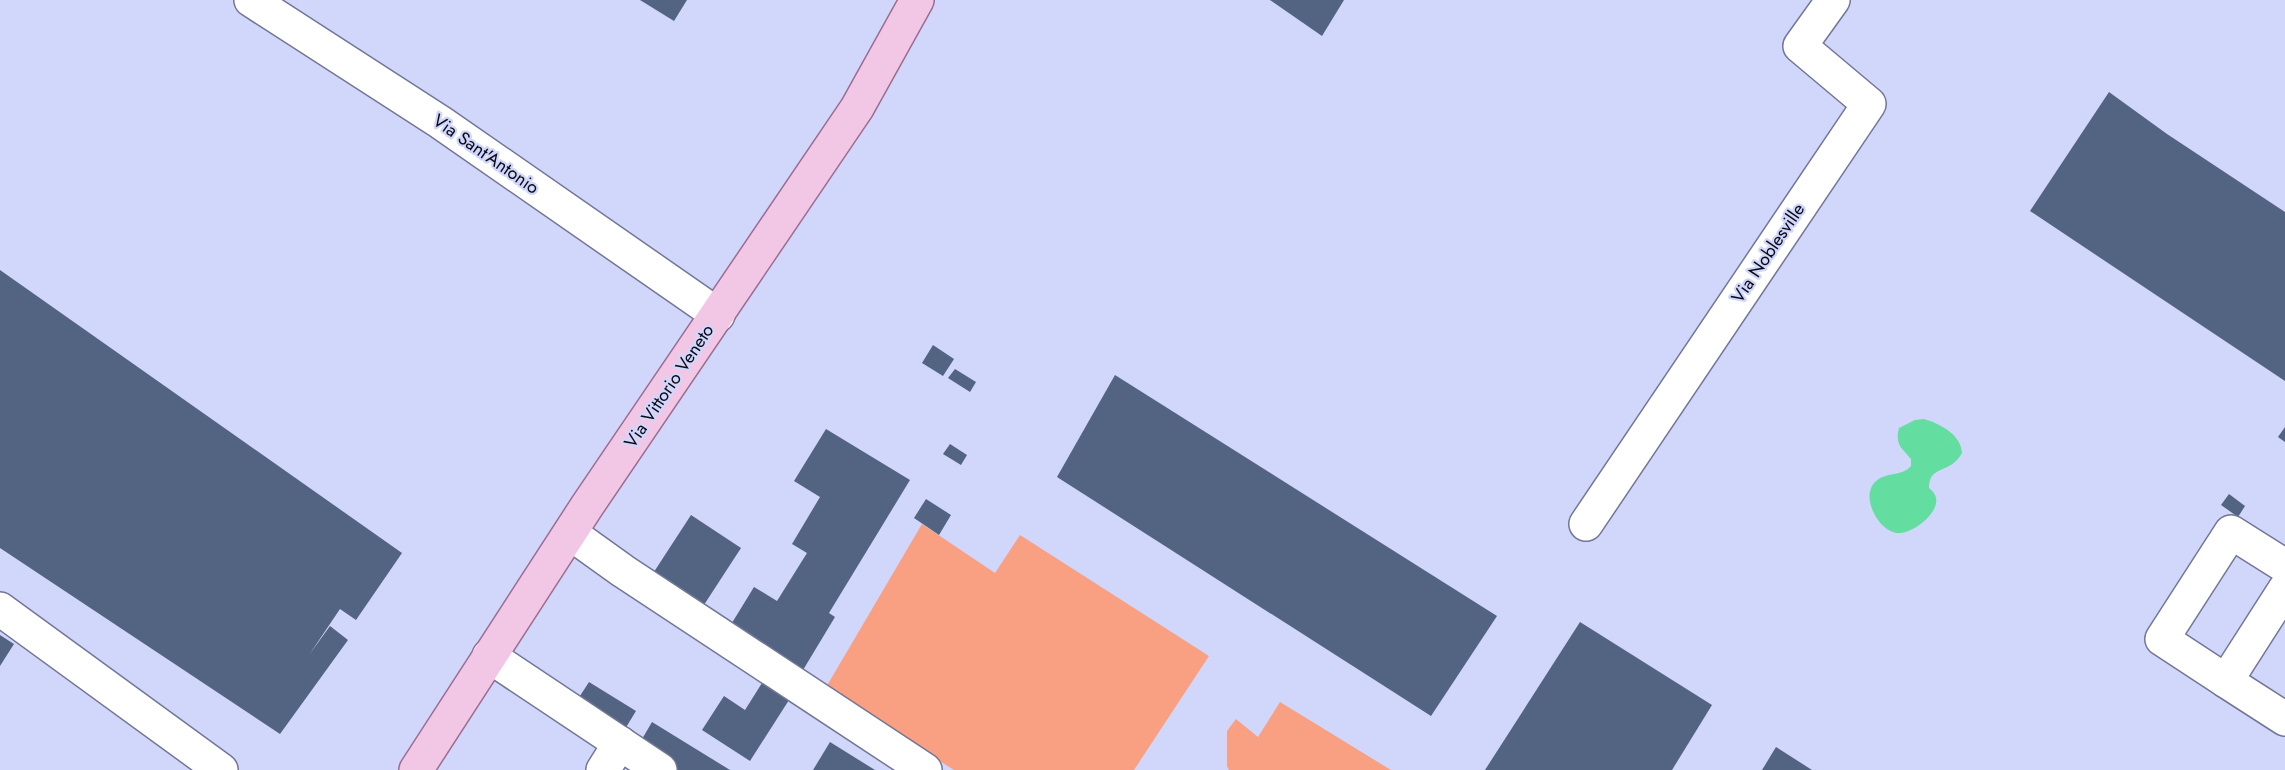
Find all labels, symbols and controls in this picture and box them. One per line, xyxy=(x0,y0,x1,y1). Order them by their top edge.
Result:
street label: Via Sant'Antonio xyxy=(427,108,545,201)
street label: Via Noblesville xyxy=(1725,198,1811,308)
street label: Via Vittorio Veneto xyxy=(618,319,720,453)

